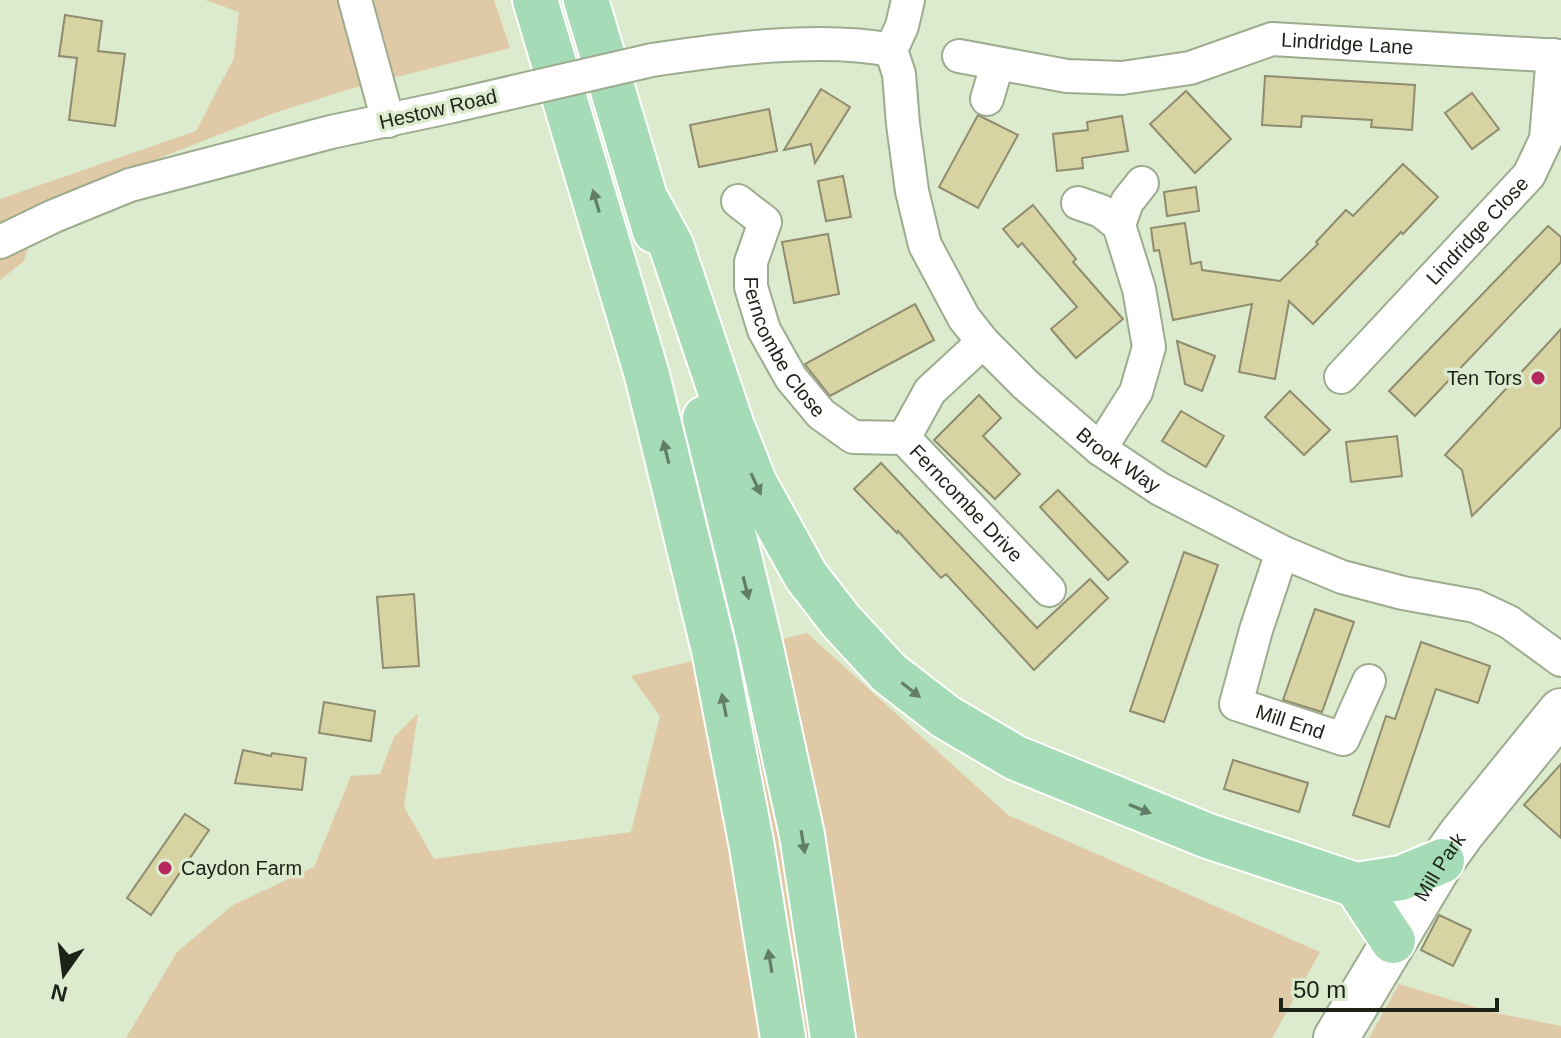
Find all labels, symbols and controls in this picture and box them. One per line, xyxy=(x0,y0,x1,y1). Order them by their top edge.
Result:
street label: Lindridge Lane xyxy=(1281,29,1414,58)
street label: Hestow Road xyxy=(377,85,499,133)
street label: Lindridge Close xyxy=(1422,172,1533,289)
one-way arrow xyxy=(589,189,602,213)
street label: Ferncombe Close xyxy=(740,276,830,421)
place label: Ten Tors xyxy=(1447,367,1522,389)
marker: Ten Tors xyxy=(1529,369,1547,387)
street label: Brook Way xyxy=(1072,423,1164,497)
one-way arrow xyxy=(659,439,672,464)
street label: Ferncombe Drive xyxy=(905,440,1027,566)
one-way arrow xyxy=(749,472,763,495)
one-way arrow xyxy=(741,576,753,601)
one-way arrow xyxy=(900,681,921,697)
one-way arrow xyxy=(718,692,730,717)
street label: Mill End xyxy=(1253,700,1328,743)
one-way arrow xyxy=(1128,803,1152,816)
street label: Mill Park xyxy=(1410,828,1470,905)
one-way arrow xyxy=(797,830,810,855)
place label: Caydon Farm xyxy=(181,857,302,879)
marker: Caydon Farm xyxy=(156,859,174,877)
north arrow xyxy=(24,934,104,1014)
one-way arrow xyxy=(763,948,776,973)
scale bar xyxy=(1281,962,1497,1012)
text: 50 m xyxy=(1293,976,1346,1003)
text: N xyxy=(49,979,70,1007)

